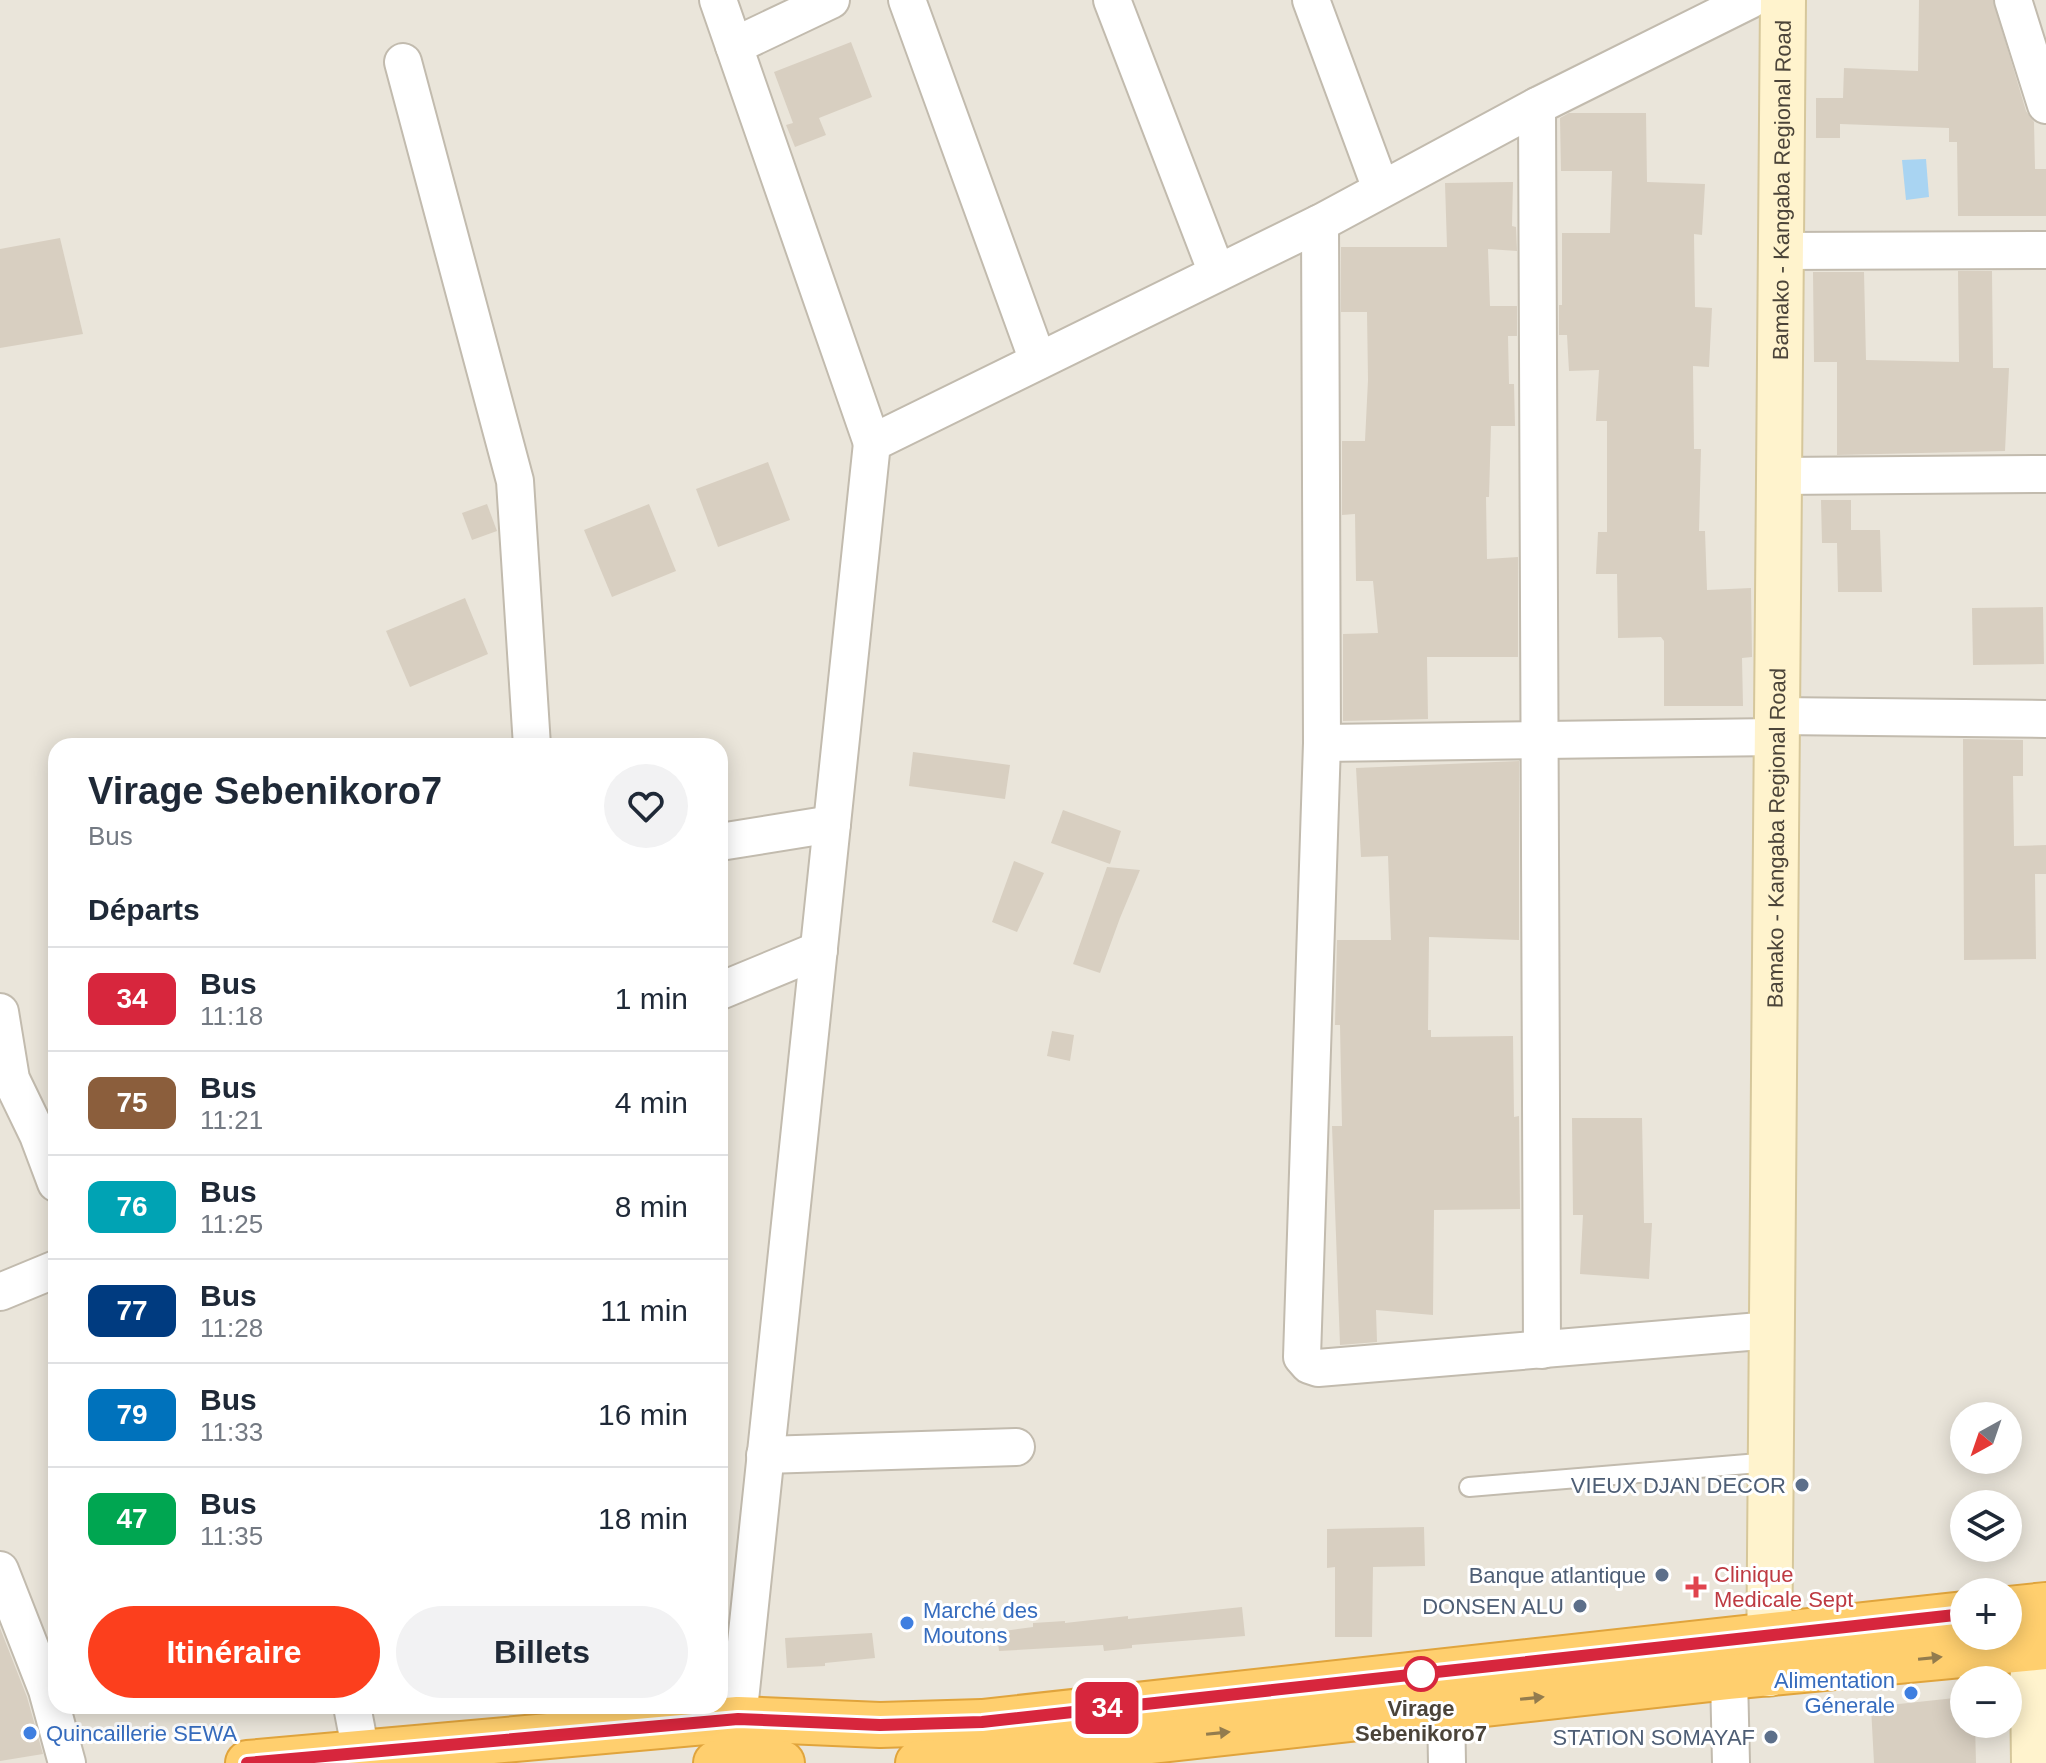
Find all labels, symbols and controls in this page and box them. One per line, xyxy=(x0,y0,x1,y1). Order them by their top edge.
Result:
street label: Bamako - Kangaba Regional Road xyxy=(1768,20,1796,360)
street label: Bamako - Kangaba Regional Road xyxy=(1763,668,1790,1008)
button: heart xyxy=(604,764,688,848)
text: Virage Sebenikoro7 xyxy=(88,770,442,812)
text: Bus xyxy=(88,821,133,851)
text: Départs xyxy=(88,893,200,926)
text: Bus xyxy=(200,967,257,1000)
text: 1 min xyxy=(615,982,688,1015)
text: 34 xyxy=(116,983,148,1014)
text: 11:18 xyxy=(200,1001,263,1031)
text: Bus xyxy=(200,1071,257,1104)
text: 4 min xyxy=(615,1086,688,1119)
text: 75 xyxy=(116,1087,148,1118)
text: 11:21 xyxy=(200,1105,263,1135)
text: Bus xyxy=(200,1175,257,1208)
text: 8 min xyxy=(615,1190,688,1223)
text: 76 xyxy=(116,1191,148,1222)
text: 11:25 xyxy=(200,1209,263,1239)
text: Bus xyxy=(200,1279,257,1312)
text: 11 min xyxy=(600,1294,688,1327)
text: 77 xyxy=(116,1295,148,1326)
text: 11:28 xyxy=(200,1313,263,1343)
text: Bus xyxy=(200,1383,257,1416)
text: 16 min xyxy=(598,1398,688,1431)
text: 79 xyxy=(116,1399,148,1430)
north arrow xyxy=(1950,1402,2022,1474)
map controls xyxy=(1950,1402,2022,1738)
text: 11:33 xyxy=(200,1417,263,1447)
place label: VIEUX DJAN DECOR xyxy=(1571,1473,1786,1498)
marker: VIEUX DJAN DECOR xyxy=(1793,1476,1811,1494)
text: Bus xyxy=(200,1487,257,1520)
button: layers xyxy=(1950,1490,2022,1562)
text: 18 min xyxy=(598,1502,688,1535)
text: 47 xyxy=(116,1503,148,1534)
text: 11:35 xyxy=(200,1521,263,1551)
place label: Clinique Medicale Sept xyxy=(1714,1562,1853,1612)
place label: Banque atlantique xyxy=(1469,1563,1646,1588)
marker: Banque atlantique xyxy=(1653,1566,1671,1584)
marker: Clinique Medicale Sept xyxy=(1685,1576,1707,1598)
button: + xyxy=(1950,1578,2022,1650)
place label: DONSEN ALU xyxy=(1422,1594,1564,1619)
marker: DONSEN ALU xyxy=(1571,1597,1589,1615)
place label: Marché des Moutons xyxy=(923,1598,1038,1648)
button: Itinéraire xyxy=(88,1606,380,1698)
button: Billets xyxy=(396,1606,688,1698)
marker: Marché des Moutons xyxy=(898,1614,916,1632)
one-way arrow xyxy=(1918,1652,1943,1665)
marker: Virage Sebenikoro7 xyxy=(1404,1657,1438,1691)
button: − xyxy=(1950,1666,2022,1738)
place label: Alimentation Génerale xyxy=(1774,1668,1895,1718)
line badge: 34 xyxy=(1071,1682,1143,1734)
marker: Alimentation Génerale xyxy=(1902,1684,1920,1702)
text: 34 xyxy=(1091,1692,1123,1723)
one-way arrow xyxy=(1520,1692,1545,1705)
place label: Virage Sebenikoro7 xyxy=(1355,1696,1487,1746)
place label: Quincaillerie SEWA xyxy=(46,1721,237,1746)
marker: Quincaillerie SEWA xyxy=(21,1724,39,1742)
place label: STATION SOMAYAF xyxy=(1553,1725,1755,1750)
one-way arrow xyxy=(1206,1726,1231,1739)
marker: STATION SOMAYAF xyxy=(1762,1728,1780,1746)

